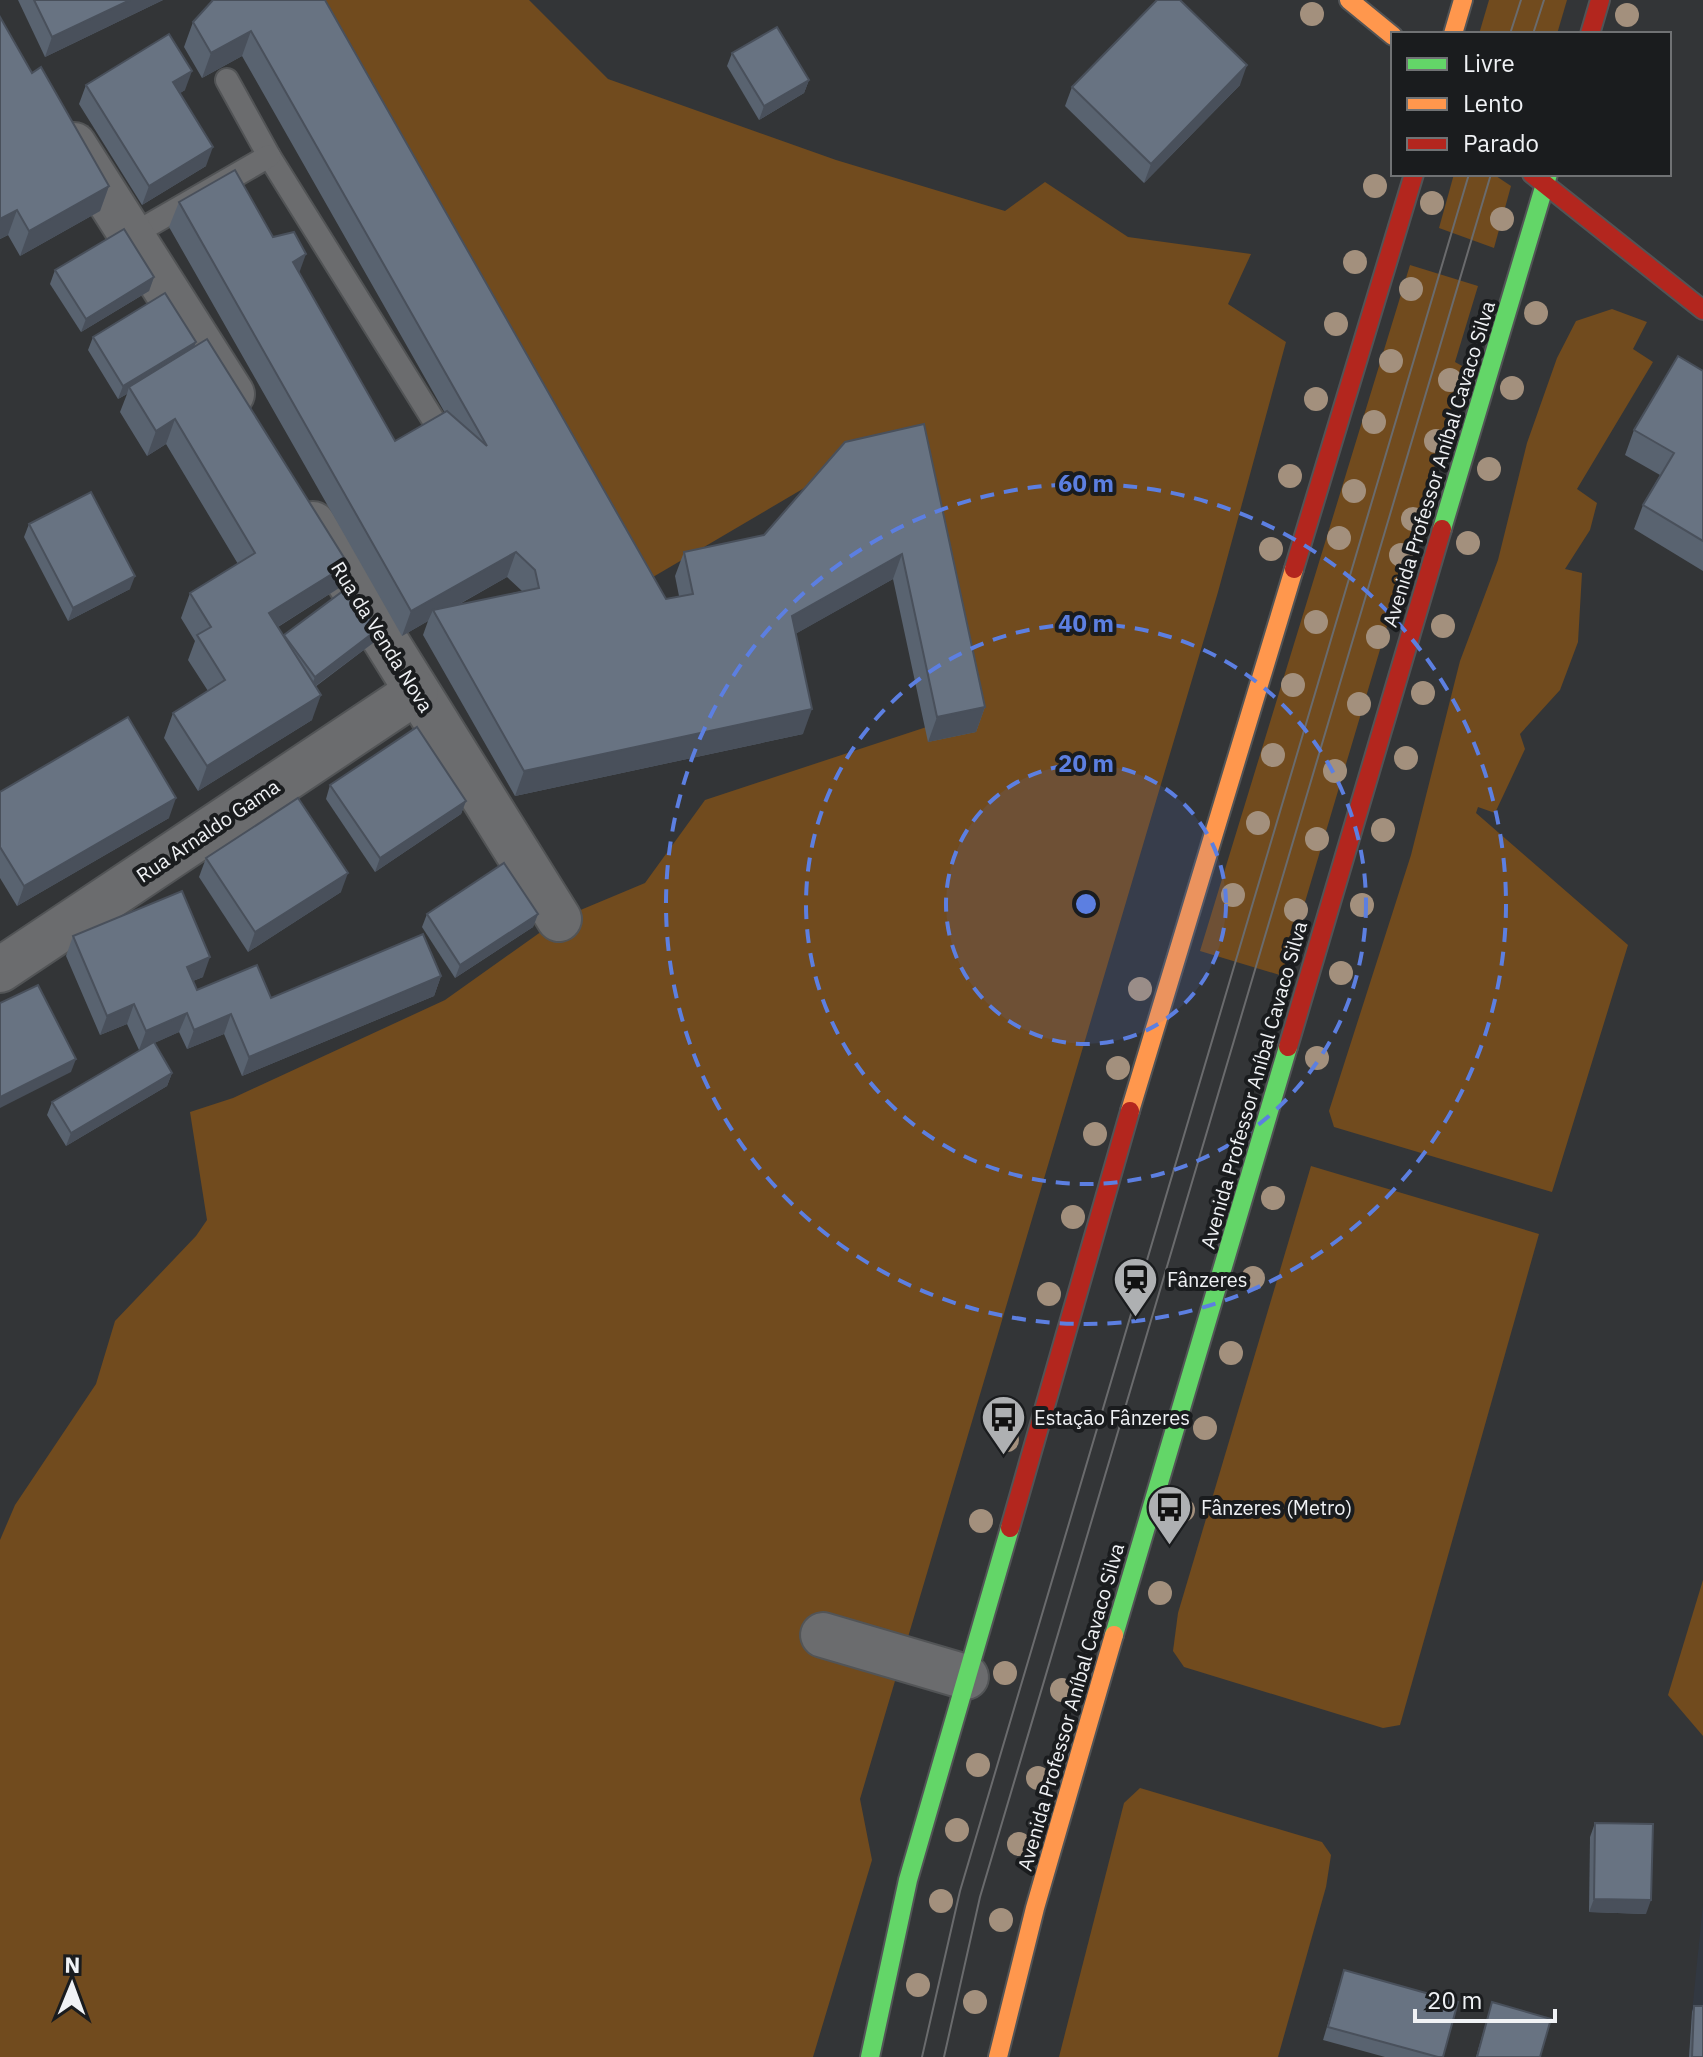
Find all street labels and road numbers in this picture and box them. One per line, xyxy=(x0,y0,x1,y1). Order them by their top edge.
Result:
street label: Avenida Professor Aníbal Cavaco Silva xyxy=(1376,297,1501,630)
street label: Rua da Venda Nova xyxy=(325,556,440,718)
street label: Rua Arnaldo Gama xyxy=(131,772,285,889)
street label: Avenida Professor Aníbal Cavaco Silva xyxy=(1194,918,1313,1252)
street label: Avenida Professor Aníbal Cavaco Silva xyxy=(1011,1540,1130,1874)

